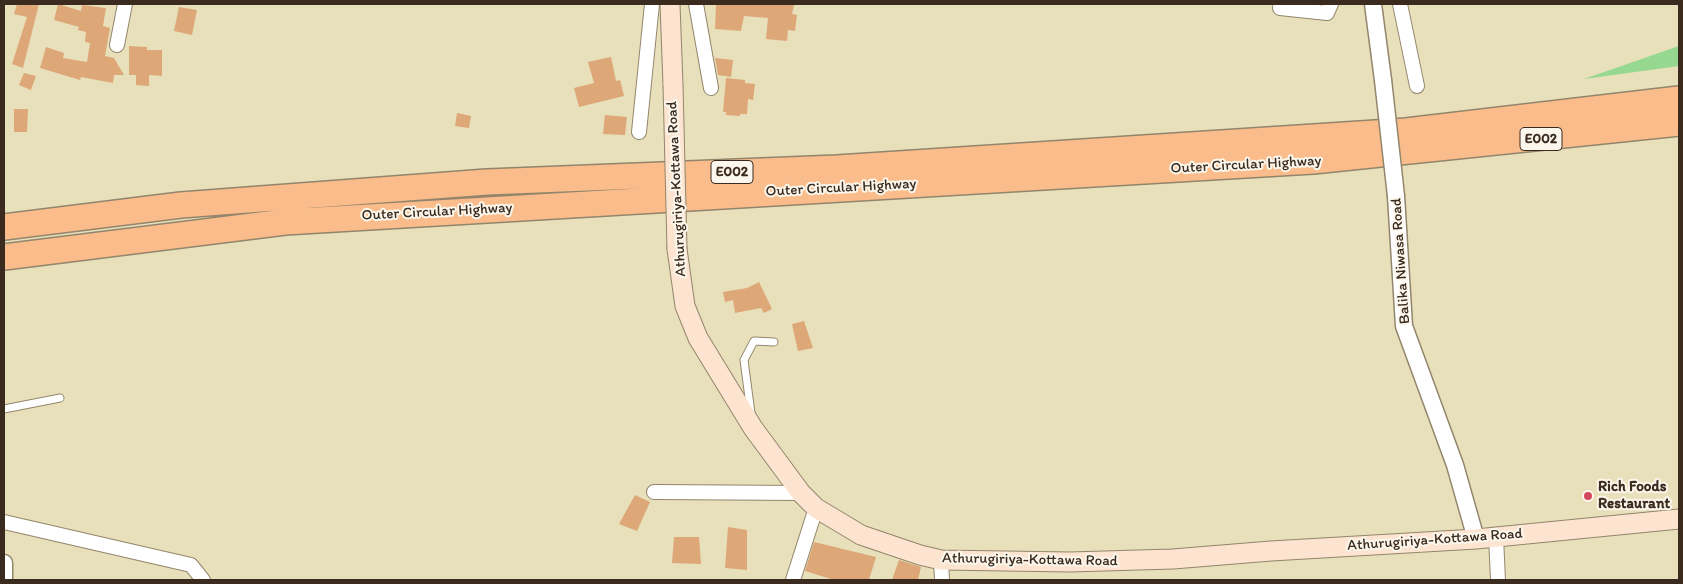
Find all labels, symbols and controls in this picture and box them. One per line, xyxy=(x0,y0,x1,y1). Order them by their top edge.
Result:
street label: Athurugiriya-Kottawa Road xyxy=(663,101,691,277)
road number: E002 xyxy=(1520,128,1562,150)
street label: Outer Circular Highway xyxy=(1170,152,1322,178)
road number: E002 xyxy=(711,160,753,183)
street label: Outer Circular Highway xyxy=(765,175,917,201)
street label: Balika Niwasa Road xyxy=(1388,197,1414,325)
street label: Outer Circular Highway xyxy=(361,199,513,225)
place label: Rich Foods Restaurant xyxy=(1598,478,1670,513)
marker: Rich Foods Restaurant xyxy=(1582,490,1594,502)
street label: Athurugiriya-Kottawa Road xyxy=(1347,525,1523,555)
street label: Athurugiriya-Kottawa Road xyxy=(942,549,1118,571)

